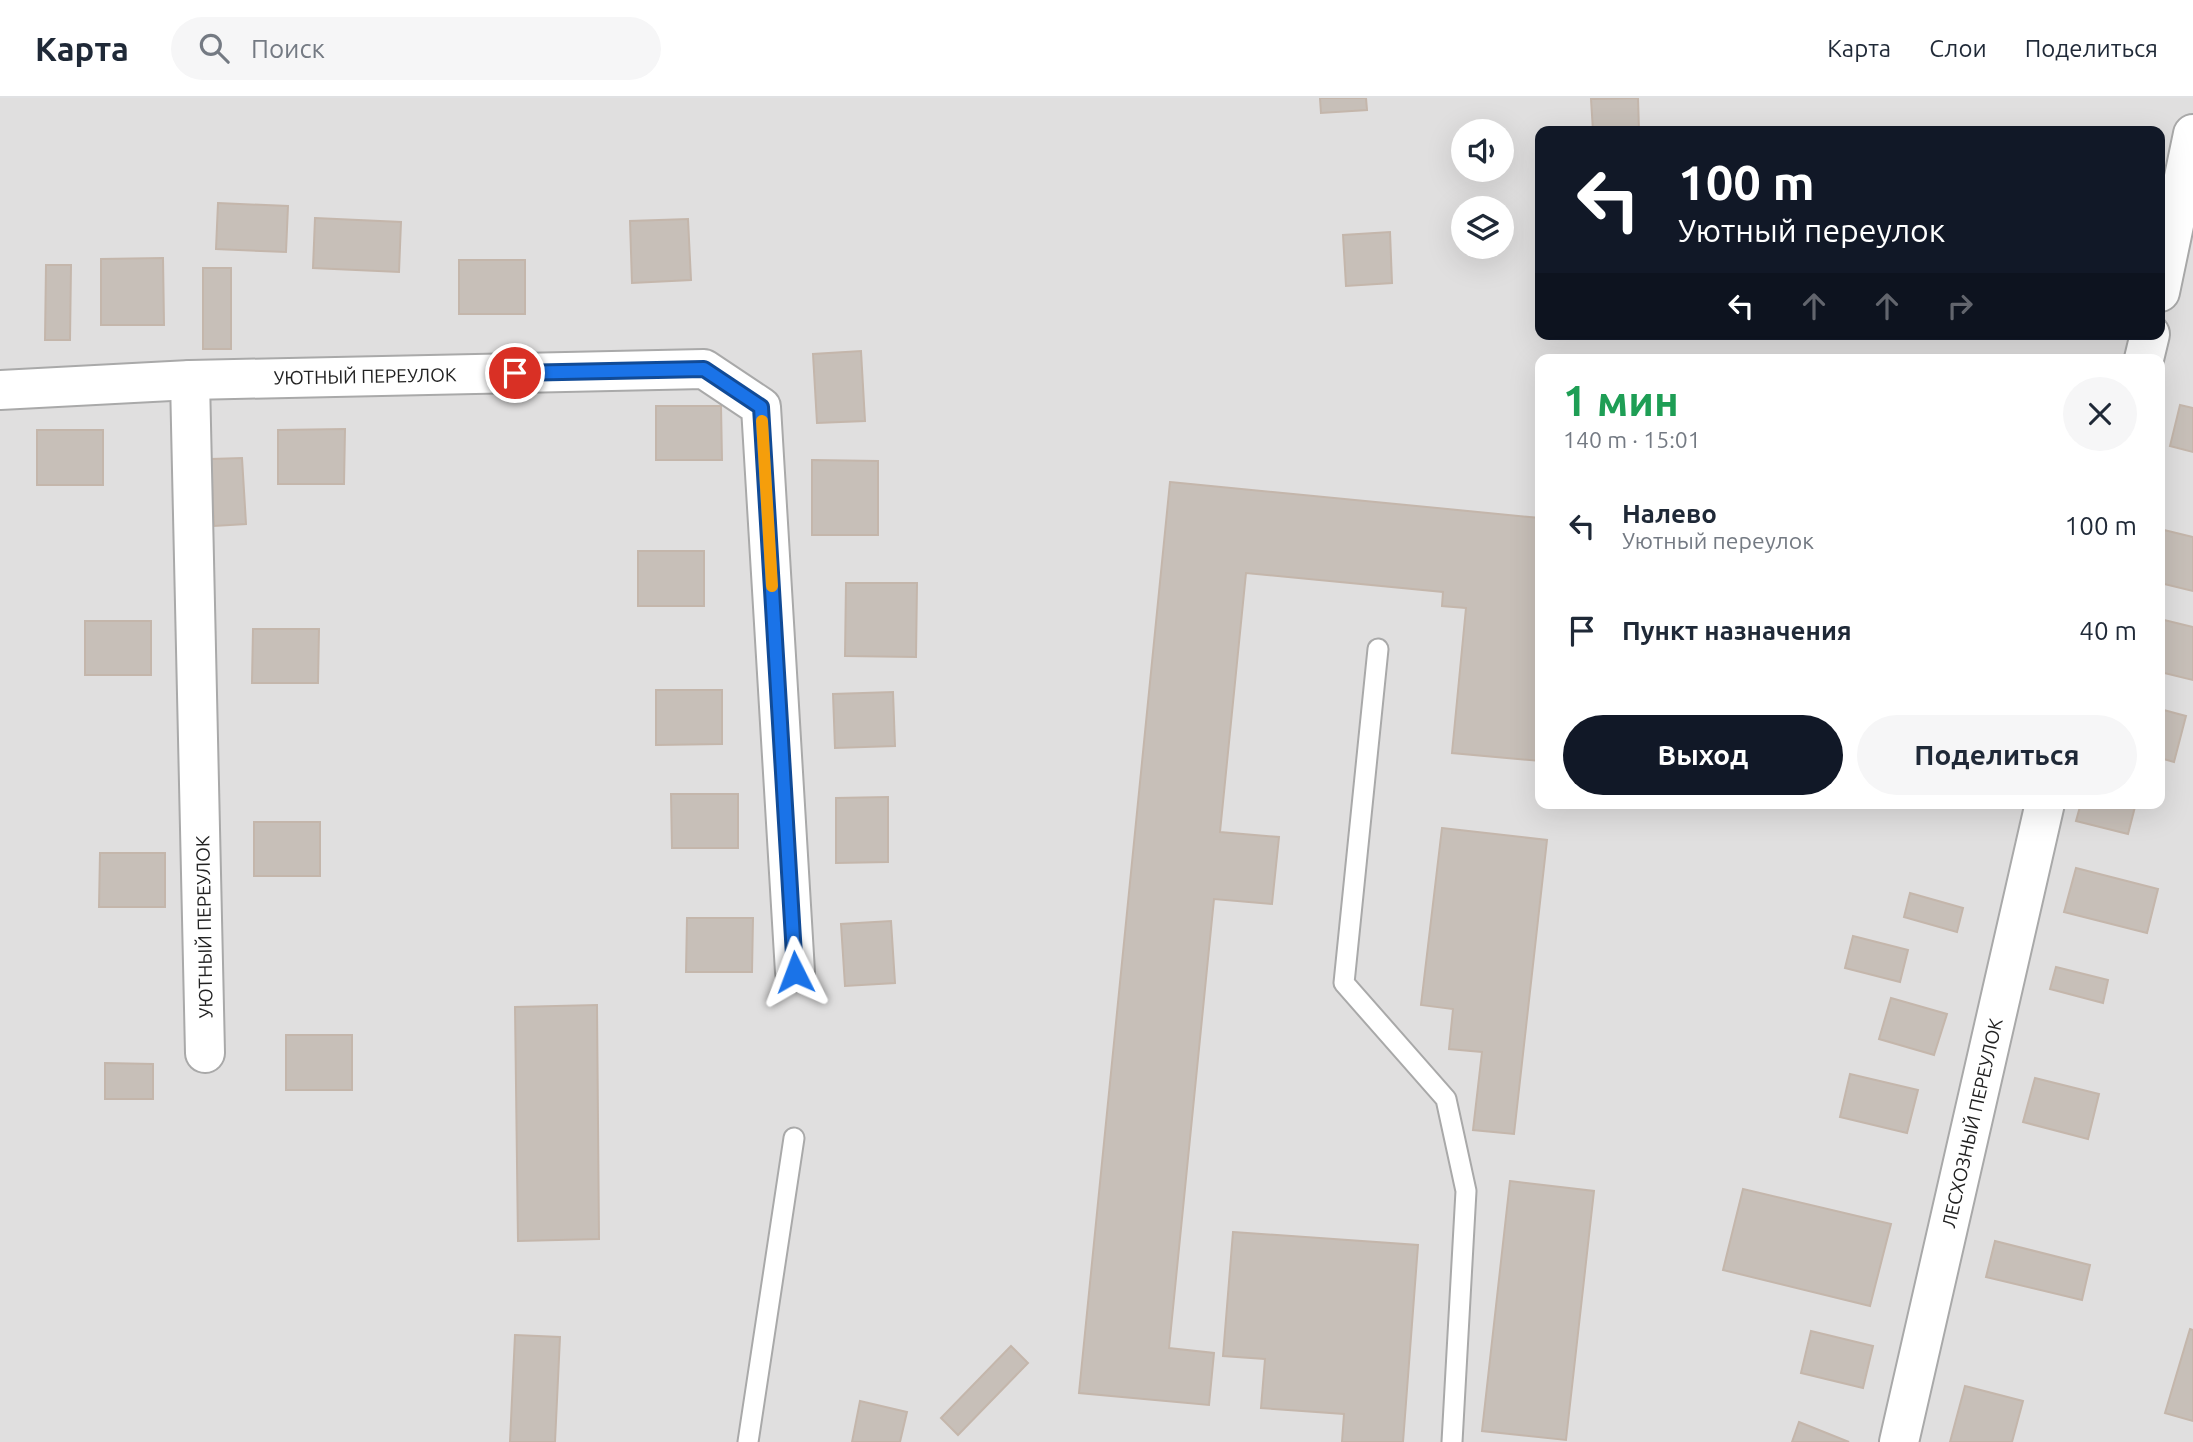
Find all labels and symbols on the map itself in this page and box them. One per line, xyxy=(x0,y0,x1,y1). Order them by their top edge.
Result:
pin xyxy=(485,343,545,403)
street label: УЮТНЫЙ ПЕРЕУЛОК xyxy=(273,363,457,389)
street label: УЮТНЫЙ ПЕРЕУЛОК xyxy=(191,835,217,1019)
position arrow xyxy=(758,935,832,1009)
street label: ЛЕСХОЗНЫЙ ПЕРЕУЛОК xyxy=(1937,1016,2007,1230)

